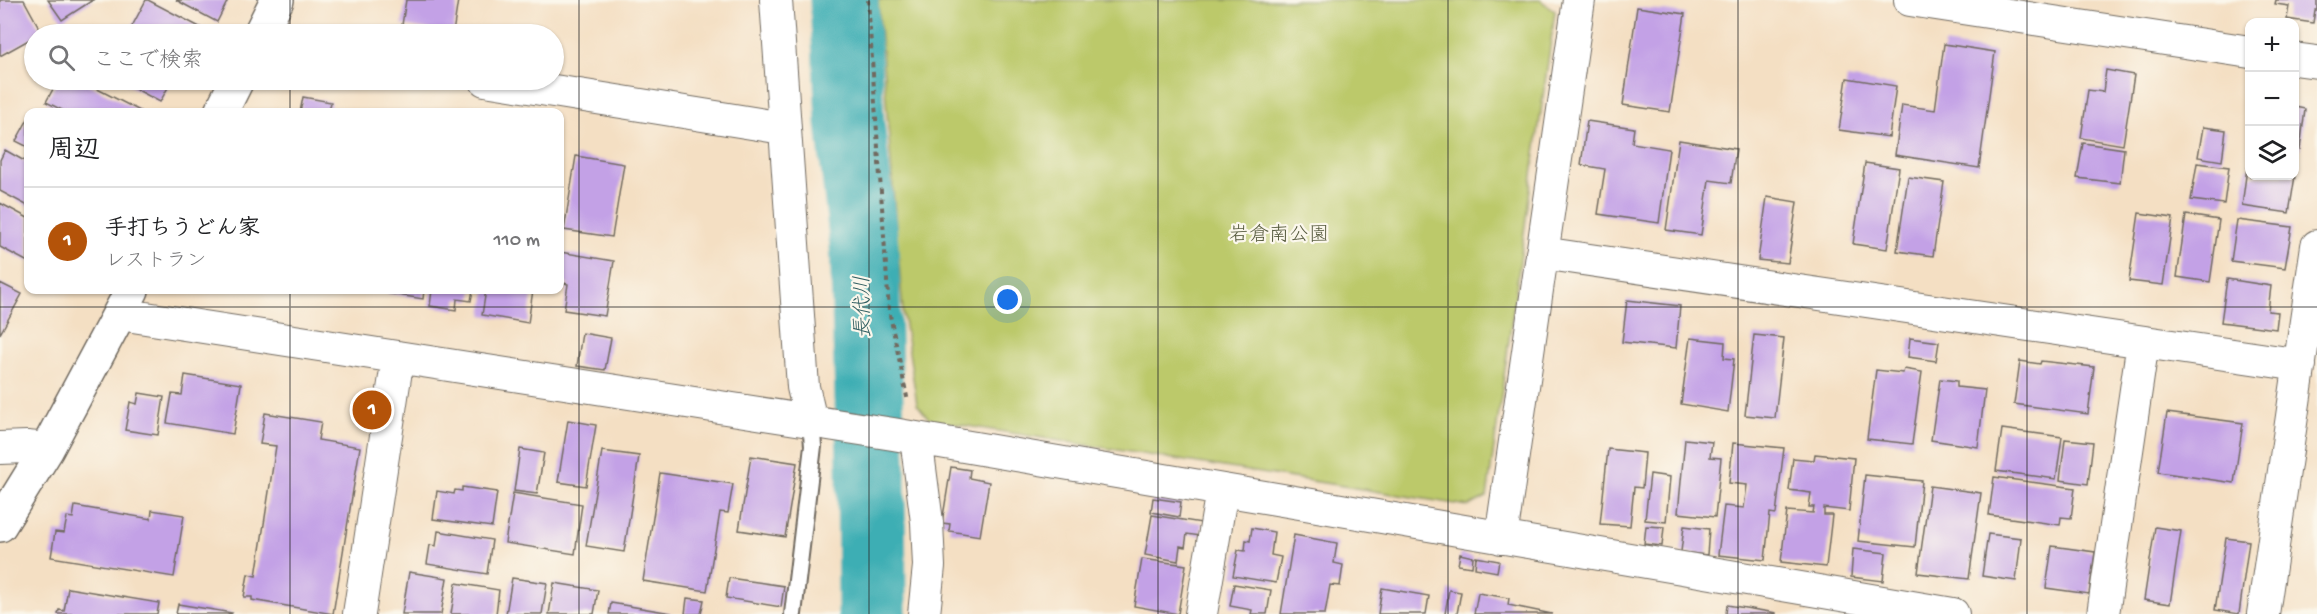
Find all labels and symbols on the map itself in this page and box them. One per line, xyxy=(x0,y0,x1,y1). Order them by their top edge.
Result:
park label: 岩倉南公園 xyxy=(1229,223,1329,248)
water label: 長代川 xyxy=(851,275,878,339)
your location xyxy=(993,285,1022,314)
pin: 1 xyxy=(352,388,392,432)

